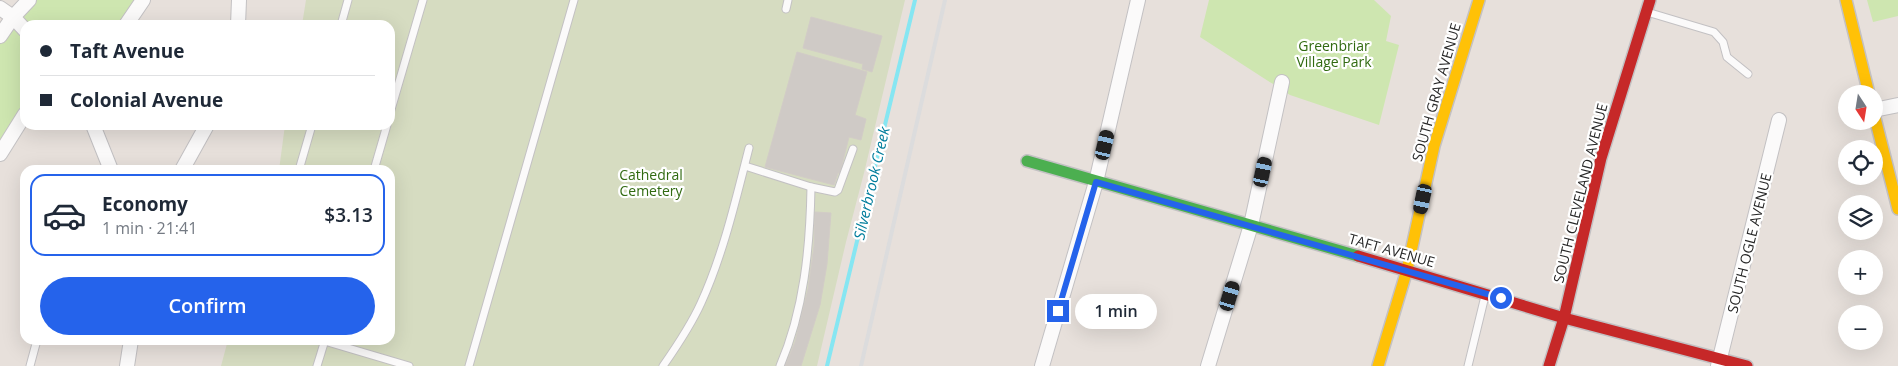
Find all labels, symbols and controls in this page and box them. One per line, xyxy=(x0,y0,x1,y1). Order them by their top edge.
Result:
street label: SOUTH GRAY AVENUE xyxy=(1407,21,1465,163)
park label: Greenbriar Village Park xyxy=(1296,36,1372,71)
text: Taft Avenue xyxy=(70,38,184,64)
north arrow xyxy=(1838,85,1882,130)
map controls xyxy=(1838,85,1883,350)
text: Colonial Avenue xyxy=(70,87,223,113)
street label: SOUTH CLEVELAND AVENUE xyxy=(1548,101,1612,285)
water label: Silverbrook Creek xyxy=(848,124,894,241)
car xyxy=(1094,129,1115,161)
button: locate xyxy=(1838,140,1883,185)
car xyxy=(1252,156,1273,188)
park label: Cathedral Cemetery xyxy=(619,165,684,200)
street label: SOUTH OGLE AVENUE xyxy=(1722,171,1776,315)
car xyxy=(1412,183,1433,215)
text: Economy xyxy=(102,191,188,217)
icon: car xyxy=(42,193,87,238)
button: layers xyxy=(1838,195,1883,240)
text: $3.13 xyxy=(324,202,373,228)
text: 1 min · 21:41 xyxy=(102,217,197,239)
street label: TAFT AVENUE xyxy=(1347,229,1437,271)
button: + xyxy=(1838,250,1883,295)
button: Confirm xyxy=(40,277,375,335)
car xyxy=(1218,279,1241,313)
route start xyxy=(1490,287,1512,309)
callout: 1 min xyxy=(1076,294,1158,328)
route end xyxy=(1047,300,1069,322)
text: 1 min xyxy=(1094,300,1138,322)
button: − xyxy=(1838,305,1883,350)

